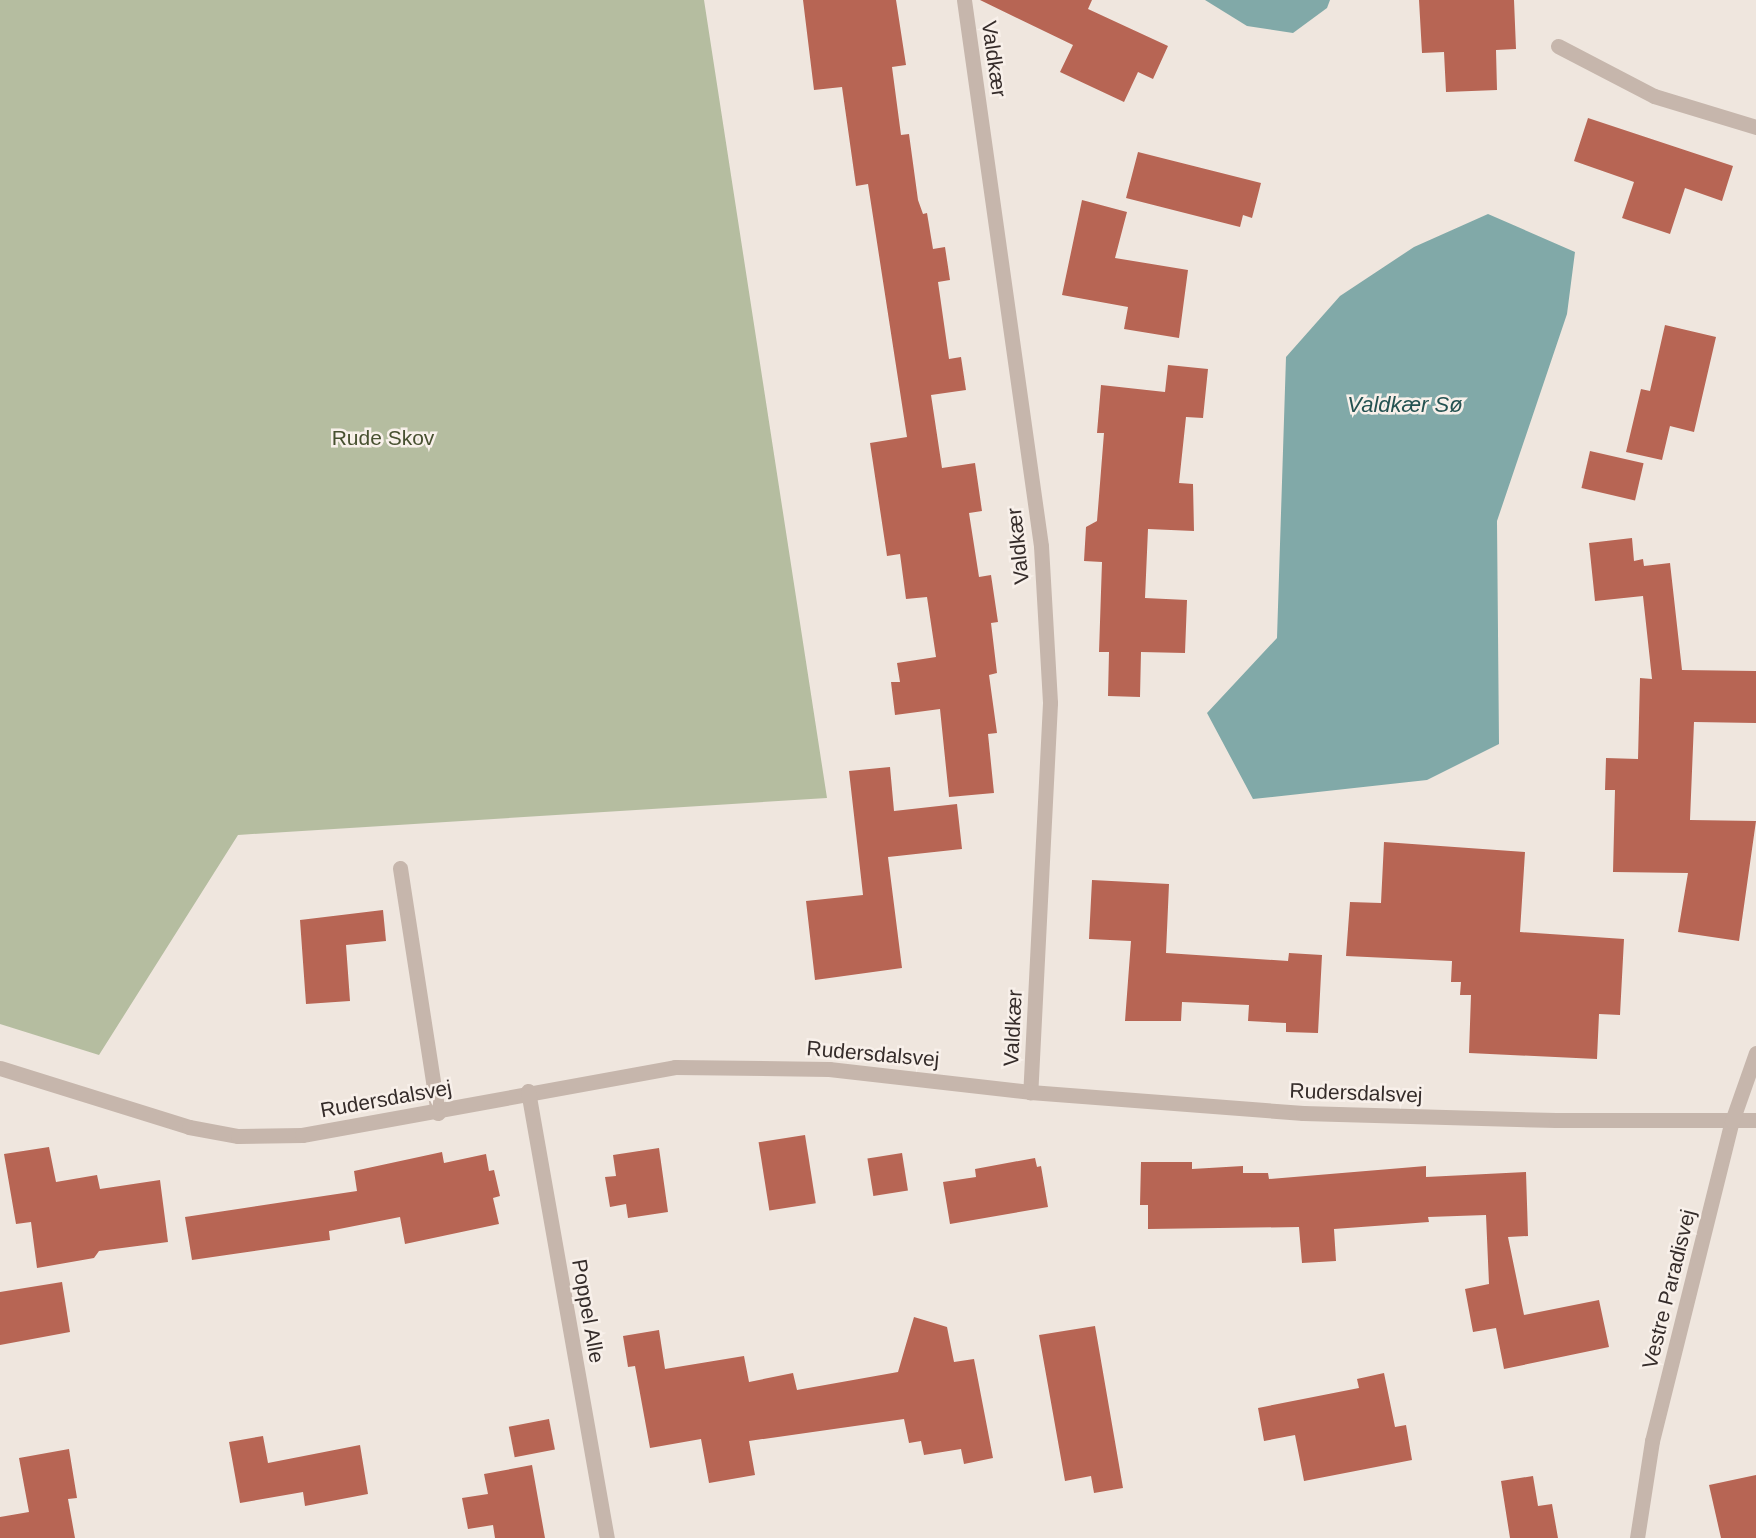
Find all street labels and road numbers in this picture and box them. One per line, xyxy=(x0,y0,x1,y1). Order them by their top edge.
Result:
street label: Valdkær xyxy=(976,19,1012,99)
street label: Valdkær xyxy=(1001,507,1035,585)
street label: Valdkær xyxy=(998,989,1028,1067)
street label: Rudersdalsvej xyxy=(806,1036,940,1072)
street label: Rudersdalsvej xyxy=(318,1075,454,1123)
street label: Rudersdalsvej xyxy=(1289,1078,1423,1108)
street label: Vestre Paradisvej xyxy=(1637,1207,1701,1371)
street label: Poppel Alle xyxy=(566,1256,610,1366)

